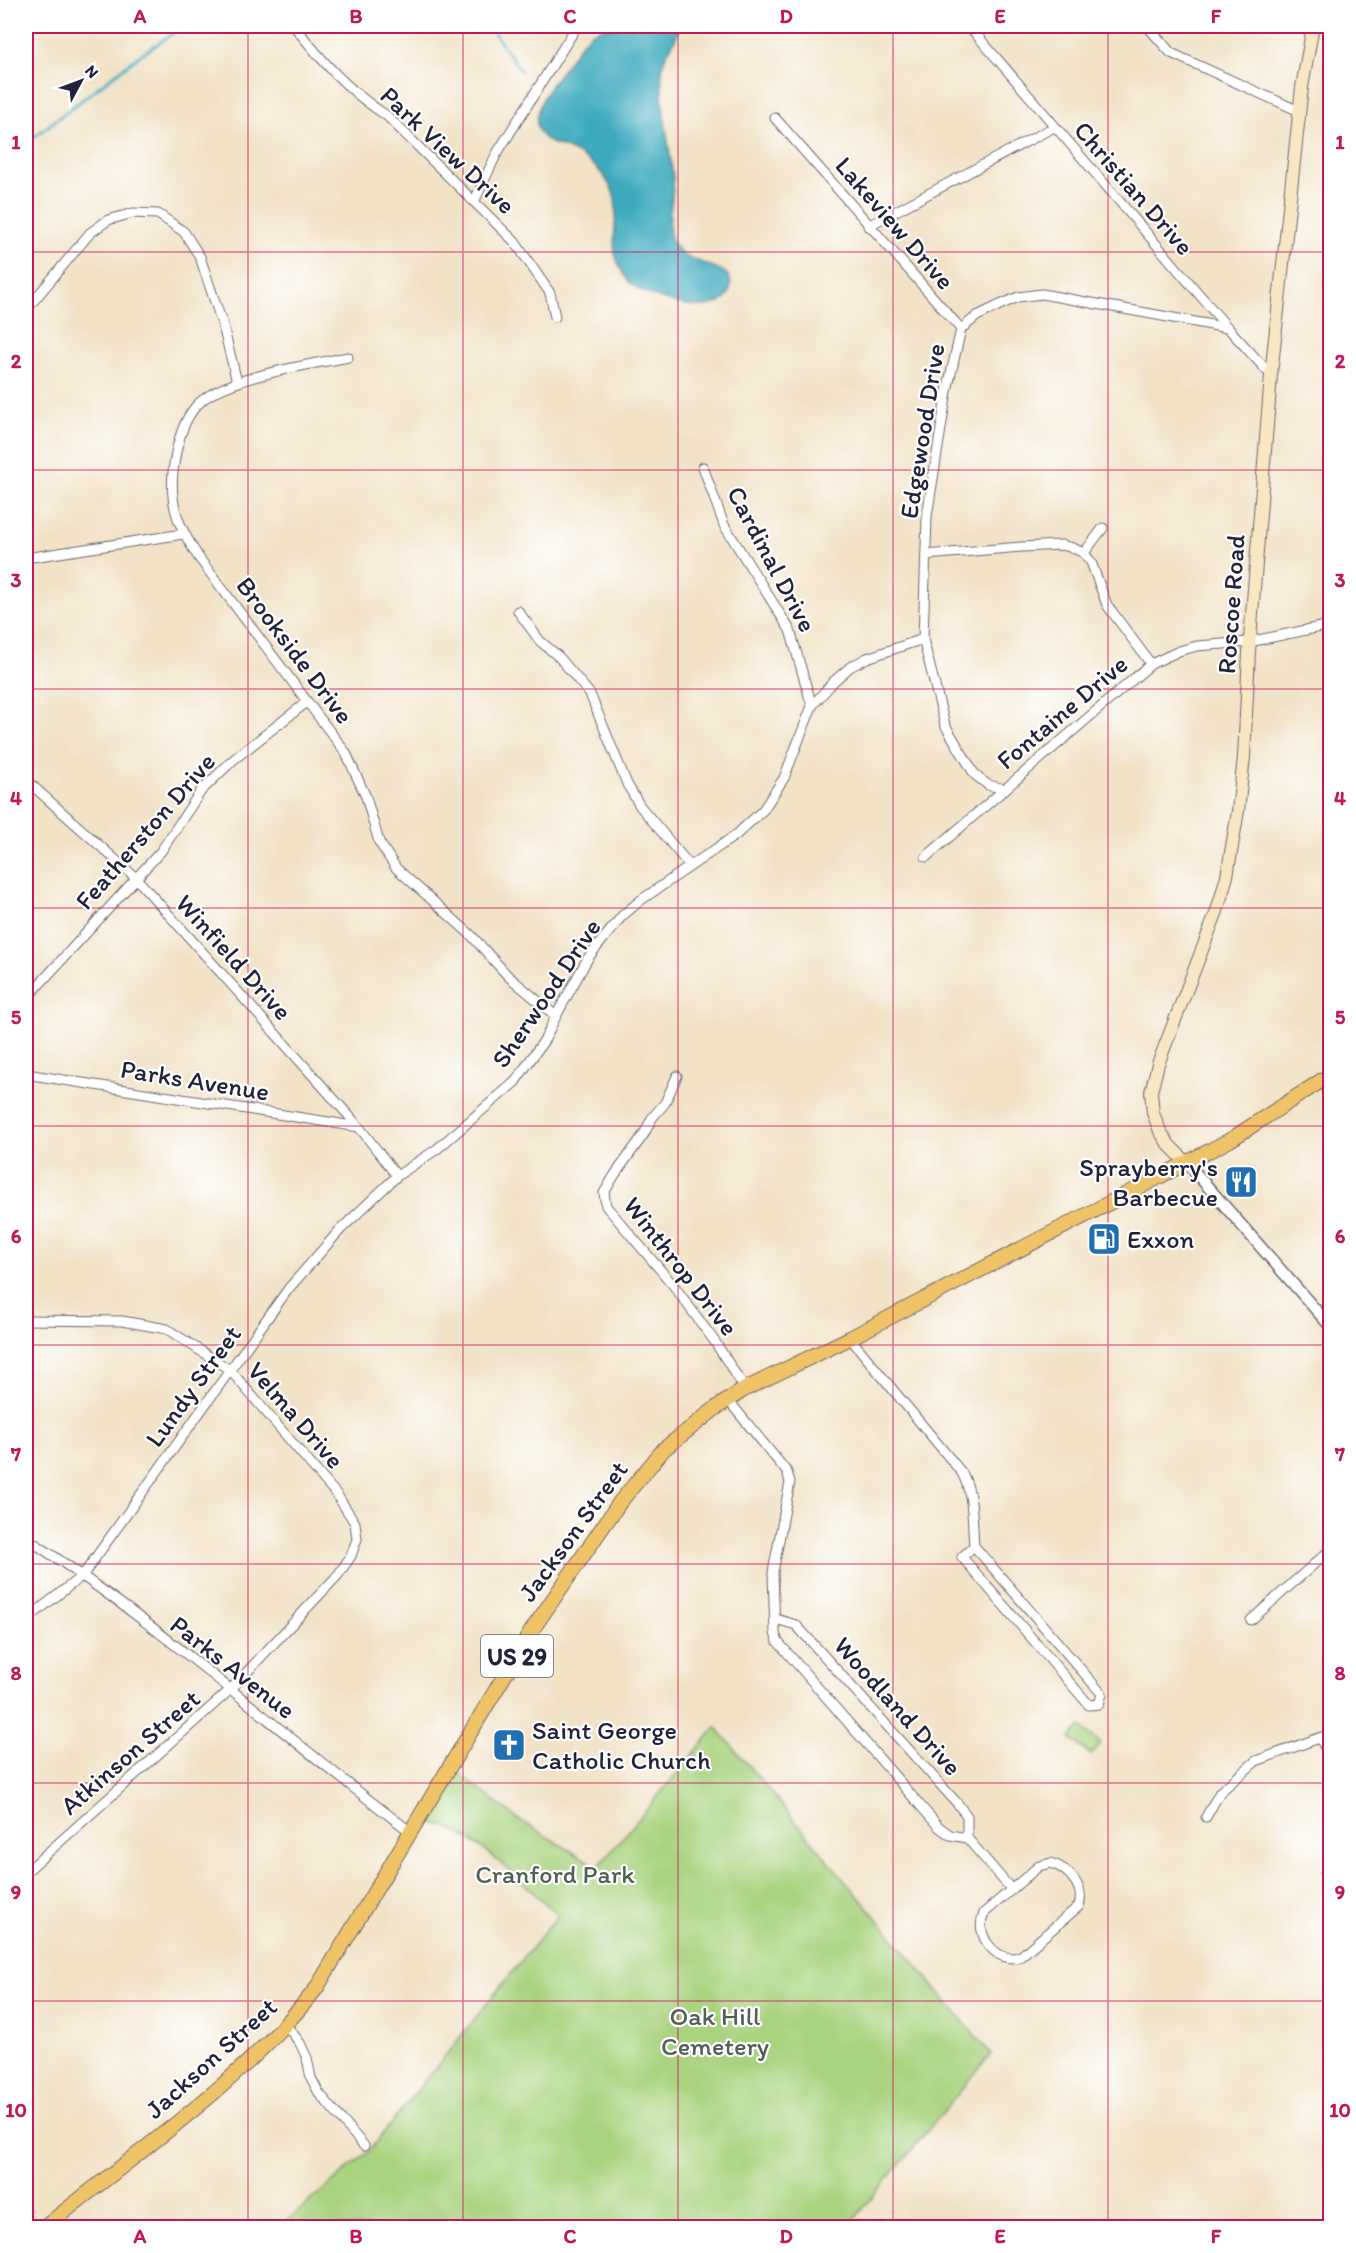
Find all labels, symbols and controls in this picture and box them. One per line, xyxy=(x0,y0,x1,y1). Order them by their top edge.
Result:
text: A xyxy=(133,4,147,28)
text: B xyxy=(350,4,363,28)
text: C xyxy=(564,4,577,28)
text: D xyxy=(779,4,793,28)
text: E xyxy=(994,4,1006,28)
text: F xyxy=(1211,4,1222,28)
north arrow xyxy=(51,51,111,111)
text: N xyxy=(81,61,103,82)
street label: Park View Drive xyxy=(374,79,522,221)
street label: Christian Drive xyxy=(1067,114,1201,262)
text: 1 xyxy=(11,130,21,154)
text: 1 xyxy=(1335,130,1345,154)
street label: Lakeview Drive xyxy=(829,150,961,296)
street label: Edgewood Drive xyxy=(892,341,952,521)
text: 2 xyxy=(11,349,22,373)
text: 2 xyxy=(1335,349,1346,373)
street label: Cardinal Drive xyxy=(720,481,824,637)
street label: Roscoe Road xyxy=(1210,532,1252,675)
text: 3 xyxy=(11,568,22,592)
text: 3 xyxy=(1335,568,1346,592)
street label: Brookside Drive xyxy=(229,570,361,730)
street label: Fontaine Drive xyxy=(990,648,1134,776)
street label: Featherston Drive xyxy=(68,746,222,916)
text: 4 xyxy=(10,786,22,810)
text: 4 xyxy=(1334,786,1346,810)
street label: Winfield Drive xyxy=(169,887,299,1027)
street label: Sherwood Drive xyxy=(484,912,608,1074)
text: 5 xyxy=(11,1005,22,1029)
text: 5 xyxy=(1335,1005,1346,1029)
street label: Parks Avenue xyxy=(118,1052,272,1108)
place label: Sprayberry's Barbecue xyxy=(1079,1151,1218,1213)
restaurant icon: Sprayberry's Barbecue xyxy=(1223,1164,1259,1200)
street label: Winthrop Drive xyxy=(617,1190,745,1342)
fuel station icon: Exxon xyxy=(1086,1221,1122,1257)
place label: Exxon xyxy=(1127,1223,1194,1255)
text: 6 xyxy=(11,1224,22,1248)
text: 6 xyxy=(1335,1224,1346,1248)
street label: Lundy Street xyxy=(138,1319,248,1453)
street label: Velma Drive xyxy=(241,1355,351,1475)
text: 7 xyxy=(10,1442,21,1466)
text: 7 xyxy=(1334,1442,1345,1466)
street label: Jackson Street xyxy=(511,1454,635,1608)
street label: Parks Avenue xyxy=(164,1608,302,1726)
street label: Woodland Drive xyxy=(827,1630,969,1782)
road number: US 29 xyxy=(481,1635,553,1677)
text: 8 xyxy=(11,1661,22,1685)
text: 8 xyxy=(1335,1661,1346,1685)
street label: Atkinson Street xyxy=(53,1682,207,1821)
place label: Saint George Catholic Church xyxy=(532,1714,711,1776)
church icon: Saint George Catholic Church xyxy=(491,1727,527,1763)
park label: Cranford Park xyxy=(475,1858,635,1890)
text: 9 xyxy=(11,1880,21,1904)
text: 9 xyxy=(1335,1880,1345,1904)
street label: Jackson Street xyxy=(139,1990,284,2125)
park label: Oak Hill Cemetery xyxy=(661,2000,769,2062)
text: 10 xyxy=(5,2098,27,2122)
text: 10 xyxy=(1329,2098,1351,2122)
text: A xyxy=(133,2224,147,2248)
text: B xyxy=(350,2224,363,2248)
text: C xyxy=(564,2224,577,2248)
text: D xyxy=(779,2224,793,2248)
text: E xyxy=(994,2224,1006,2248)
text: F xyxy=(1211,2224,1222,2248)

